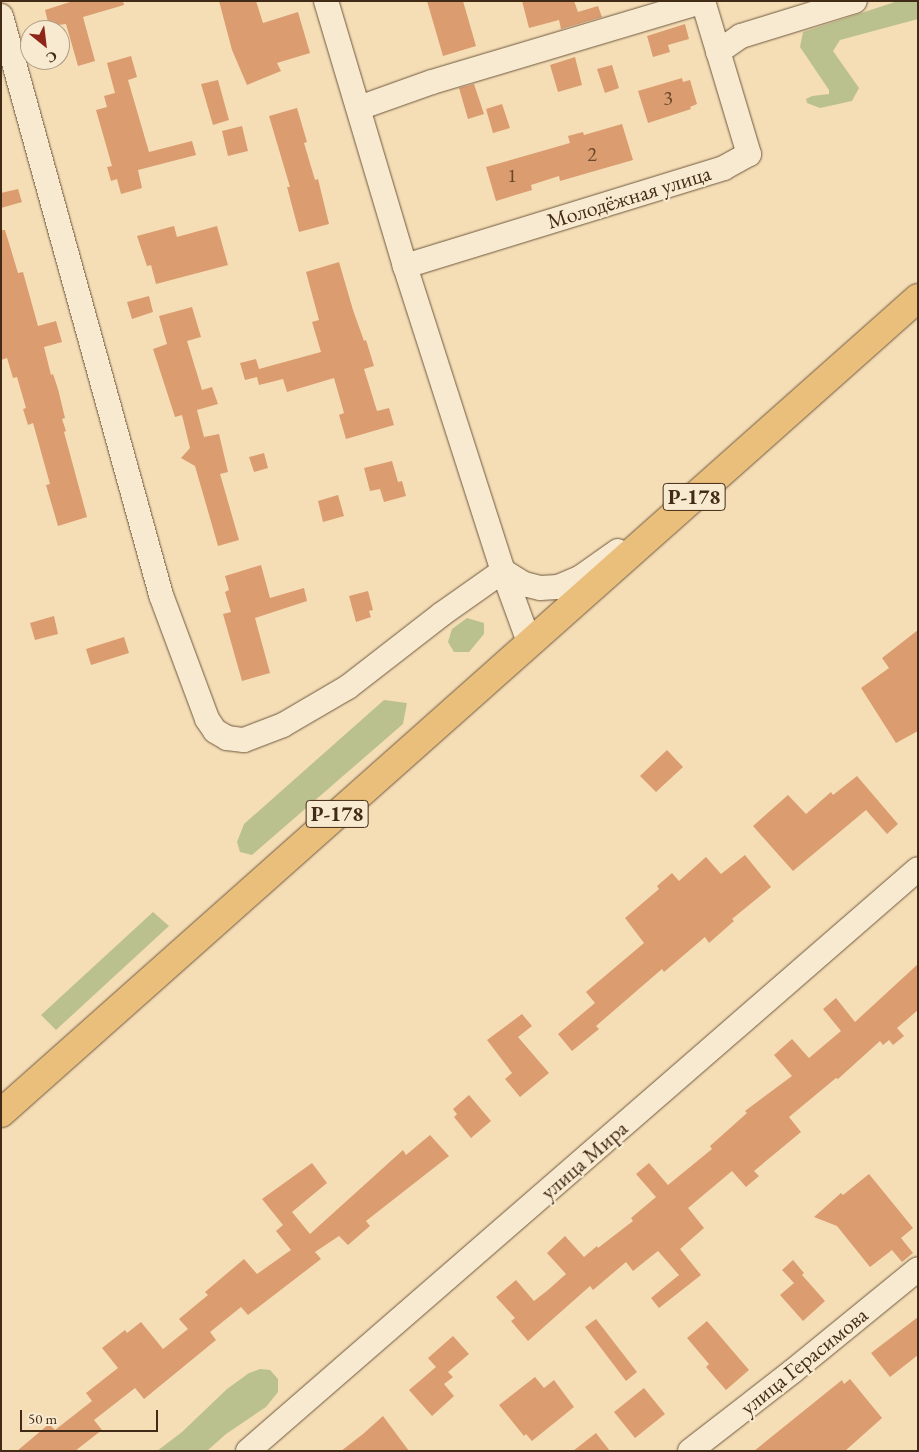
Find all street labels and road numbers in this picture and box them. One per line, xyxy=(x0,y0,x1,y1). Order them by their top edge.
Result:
street label: Молодёжная улица xyxy=(544,160,714,234)
road number: Р-178 xyxy=(662,478,726,516)
road number: Р-178 xyxy=(304,796,370,832)
street label: улица Мира xyxy=(535,1115,633,1205)
street label: улица Герасимова xyxy=(735,1302,873,1420)

